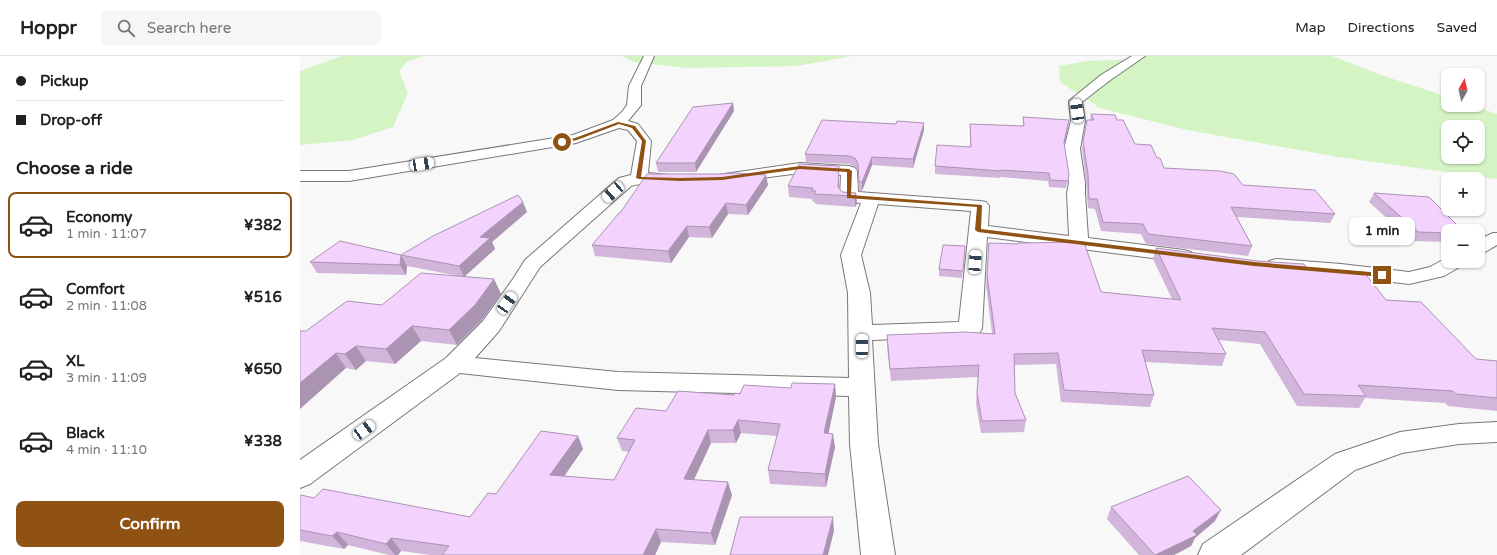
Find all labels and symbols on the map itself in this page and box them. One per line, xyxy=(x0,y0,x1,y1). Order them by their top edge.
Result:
north arrow xyxy=(1441,68,1485,112)
car xyxy=(1069,98,1085,124)
route start xyxy=(553,133,571,151)
car xyxy=(409,156,435,172)
car xyxy=(600,180,626,204)
callout: 1 min xyxy=(1349,217,1415,245)
car xyxy=(968,250,982,274)
route end xyxy=(1373,266,1391,284)
car xyxy=(495,290,519,316)
car xyxy=(856,334,868,358)
car xyxy=(351,418,377,442)

